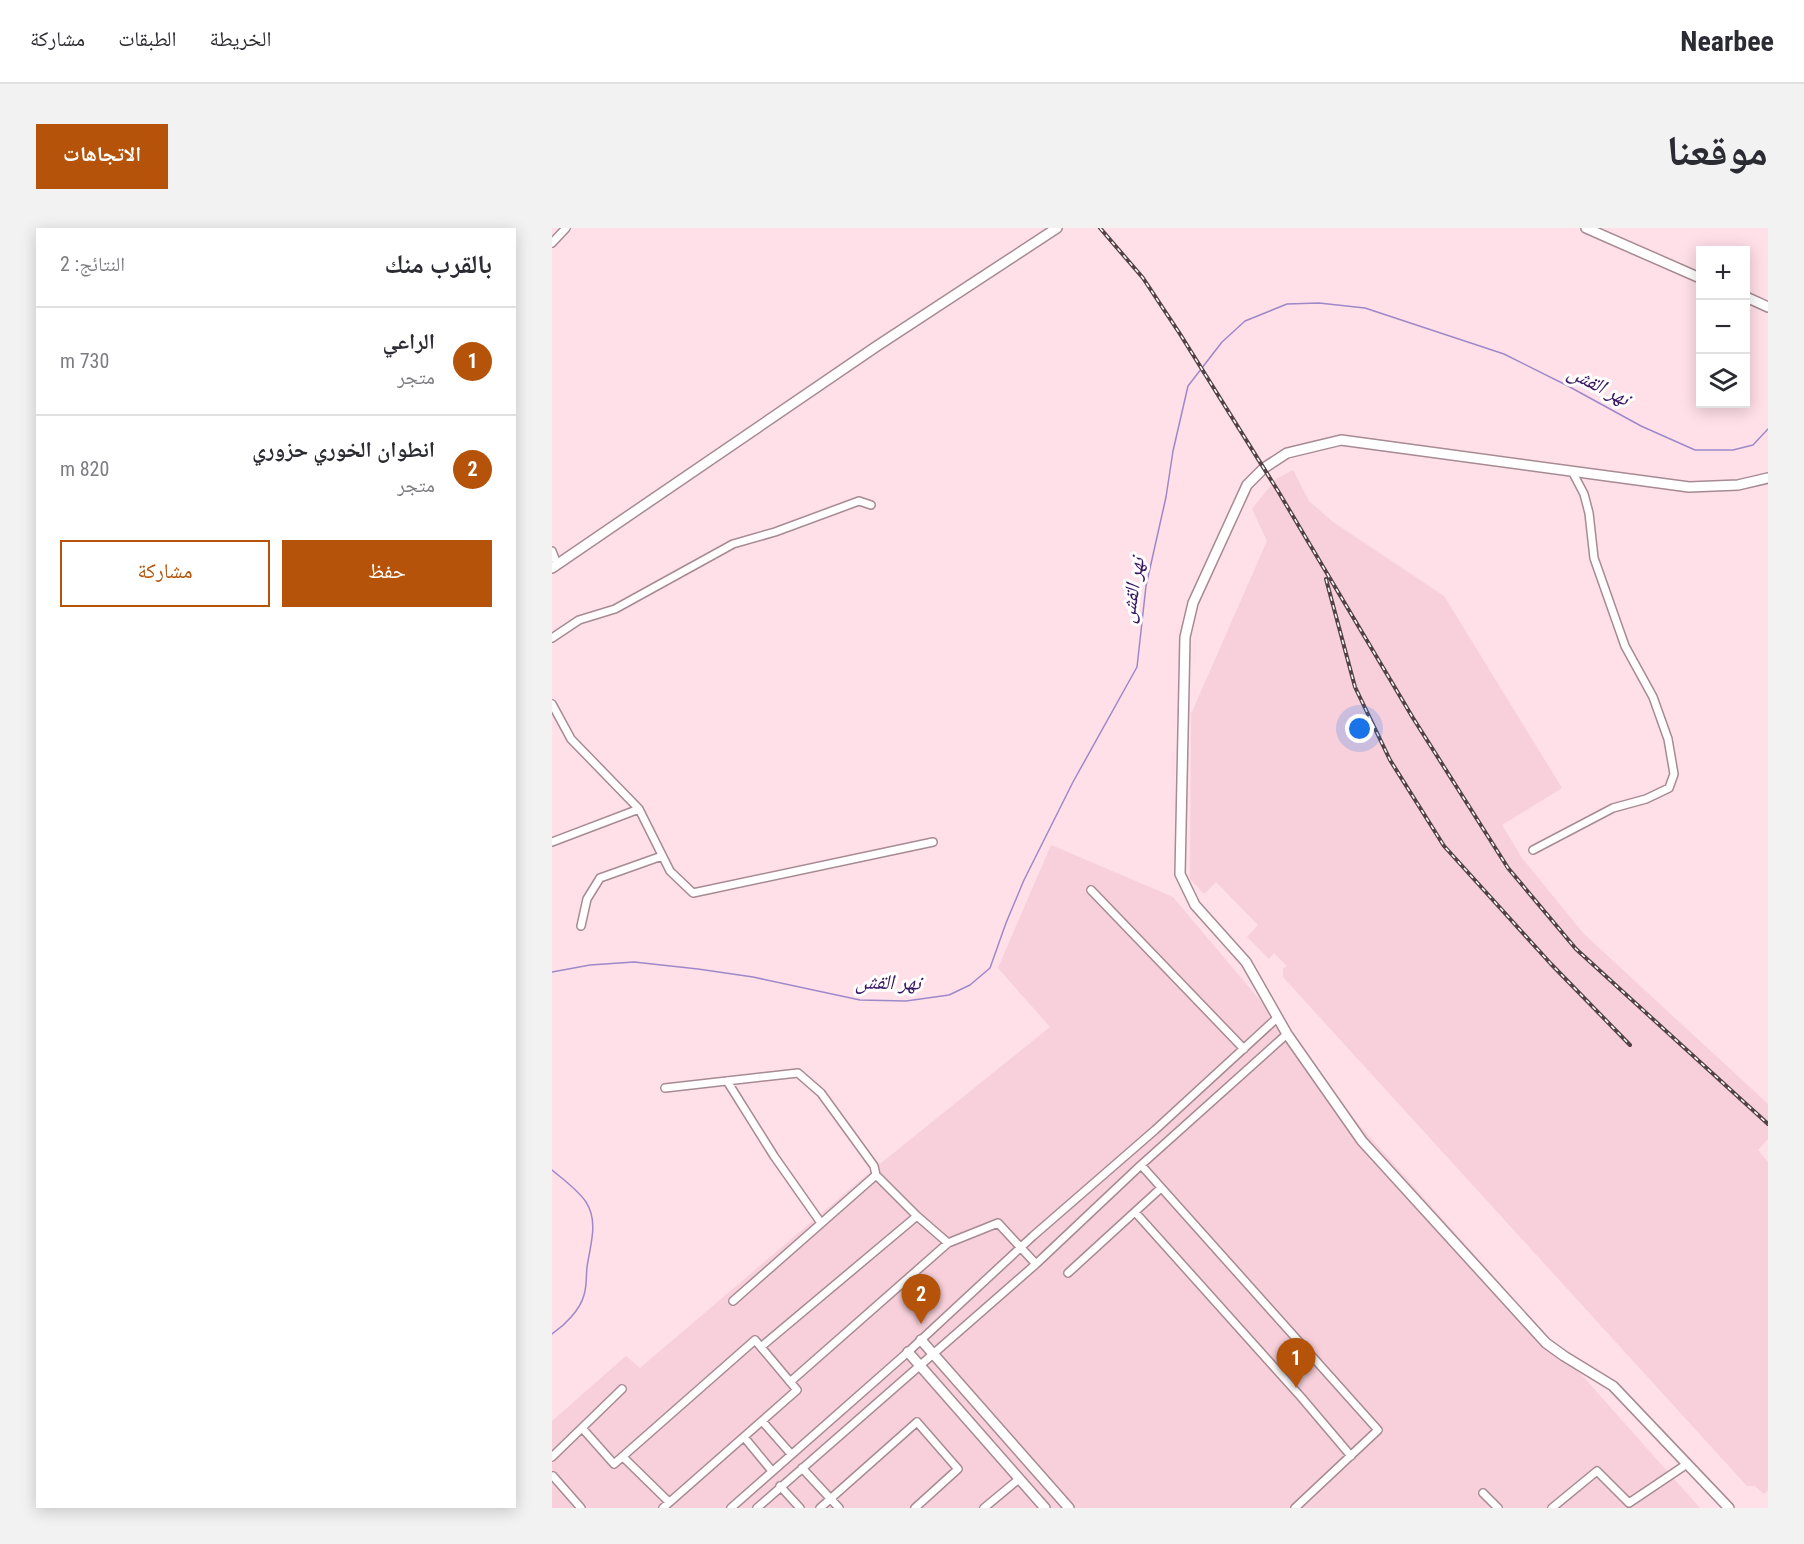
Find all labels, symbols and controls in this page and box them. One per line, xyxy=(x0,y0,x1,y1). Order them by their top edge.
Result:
text: Nearbee xyxy=(1680,25,1774,58)
text: مشاركة xyxy=(30,27,85,51)
text: الطبقات xyxy=(118,27,177,51)
text: الخريطة xyxy=(210,27,271,51)
button: الاتجاهات xyxy=(36,124,168,189)
text: موقعنا xyxy=(1667,126,1768,175)
map controls xyxy=(1696,246,1750,408)
button: + xyxy=(1696,246,1750,300)
text: بالقرب منك xyxy=(385,249,492,279)
text: النتائج: 2 xyxy=(60,252,125,276)
button: − xyxy=(1696,300,1750,354)
text: الراعي xyxy=(382,329,435,354)
text: 730 m xyxy=(60,349,109,373)
text: 1 xyxy=(467,349,478,373)
button: layers xyxy=(1696,354,1750,408)
water label: نهر القش xyxy=(1564,359,1637,413)
text: متجر xyxy=(397,365,435,389)
text: انطوان الخوري حزوري xyxy=(252,437,435,462)
text: 820 m xyxy=(60,457,109,481)
text: 2 xyxy=(467,457,478,481)
text: متجر xyxy=(397,473,435,497)
button: مشاركة xyxy=(60,540,270,607)
button: حفظ xyxy=(282,540,492,607)
water label: نهر القش xyxy=(1115,552,1151,625)
your location xyxy=(1345,714,1374,743)
water label: نهر القش xyxy=(855,969,925,996)
pin: 2 xyxy=(902,1274,940,1324)
pin: 1 xyxy=(1276,1338,1316,1388)

